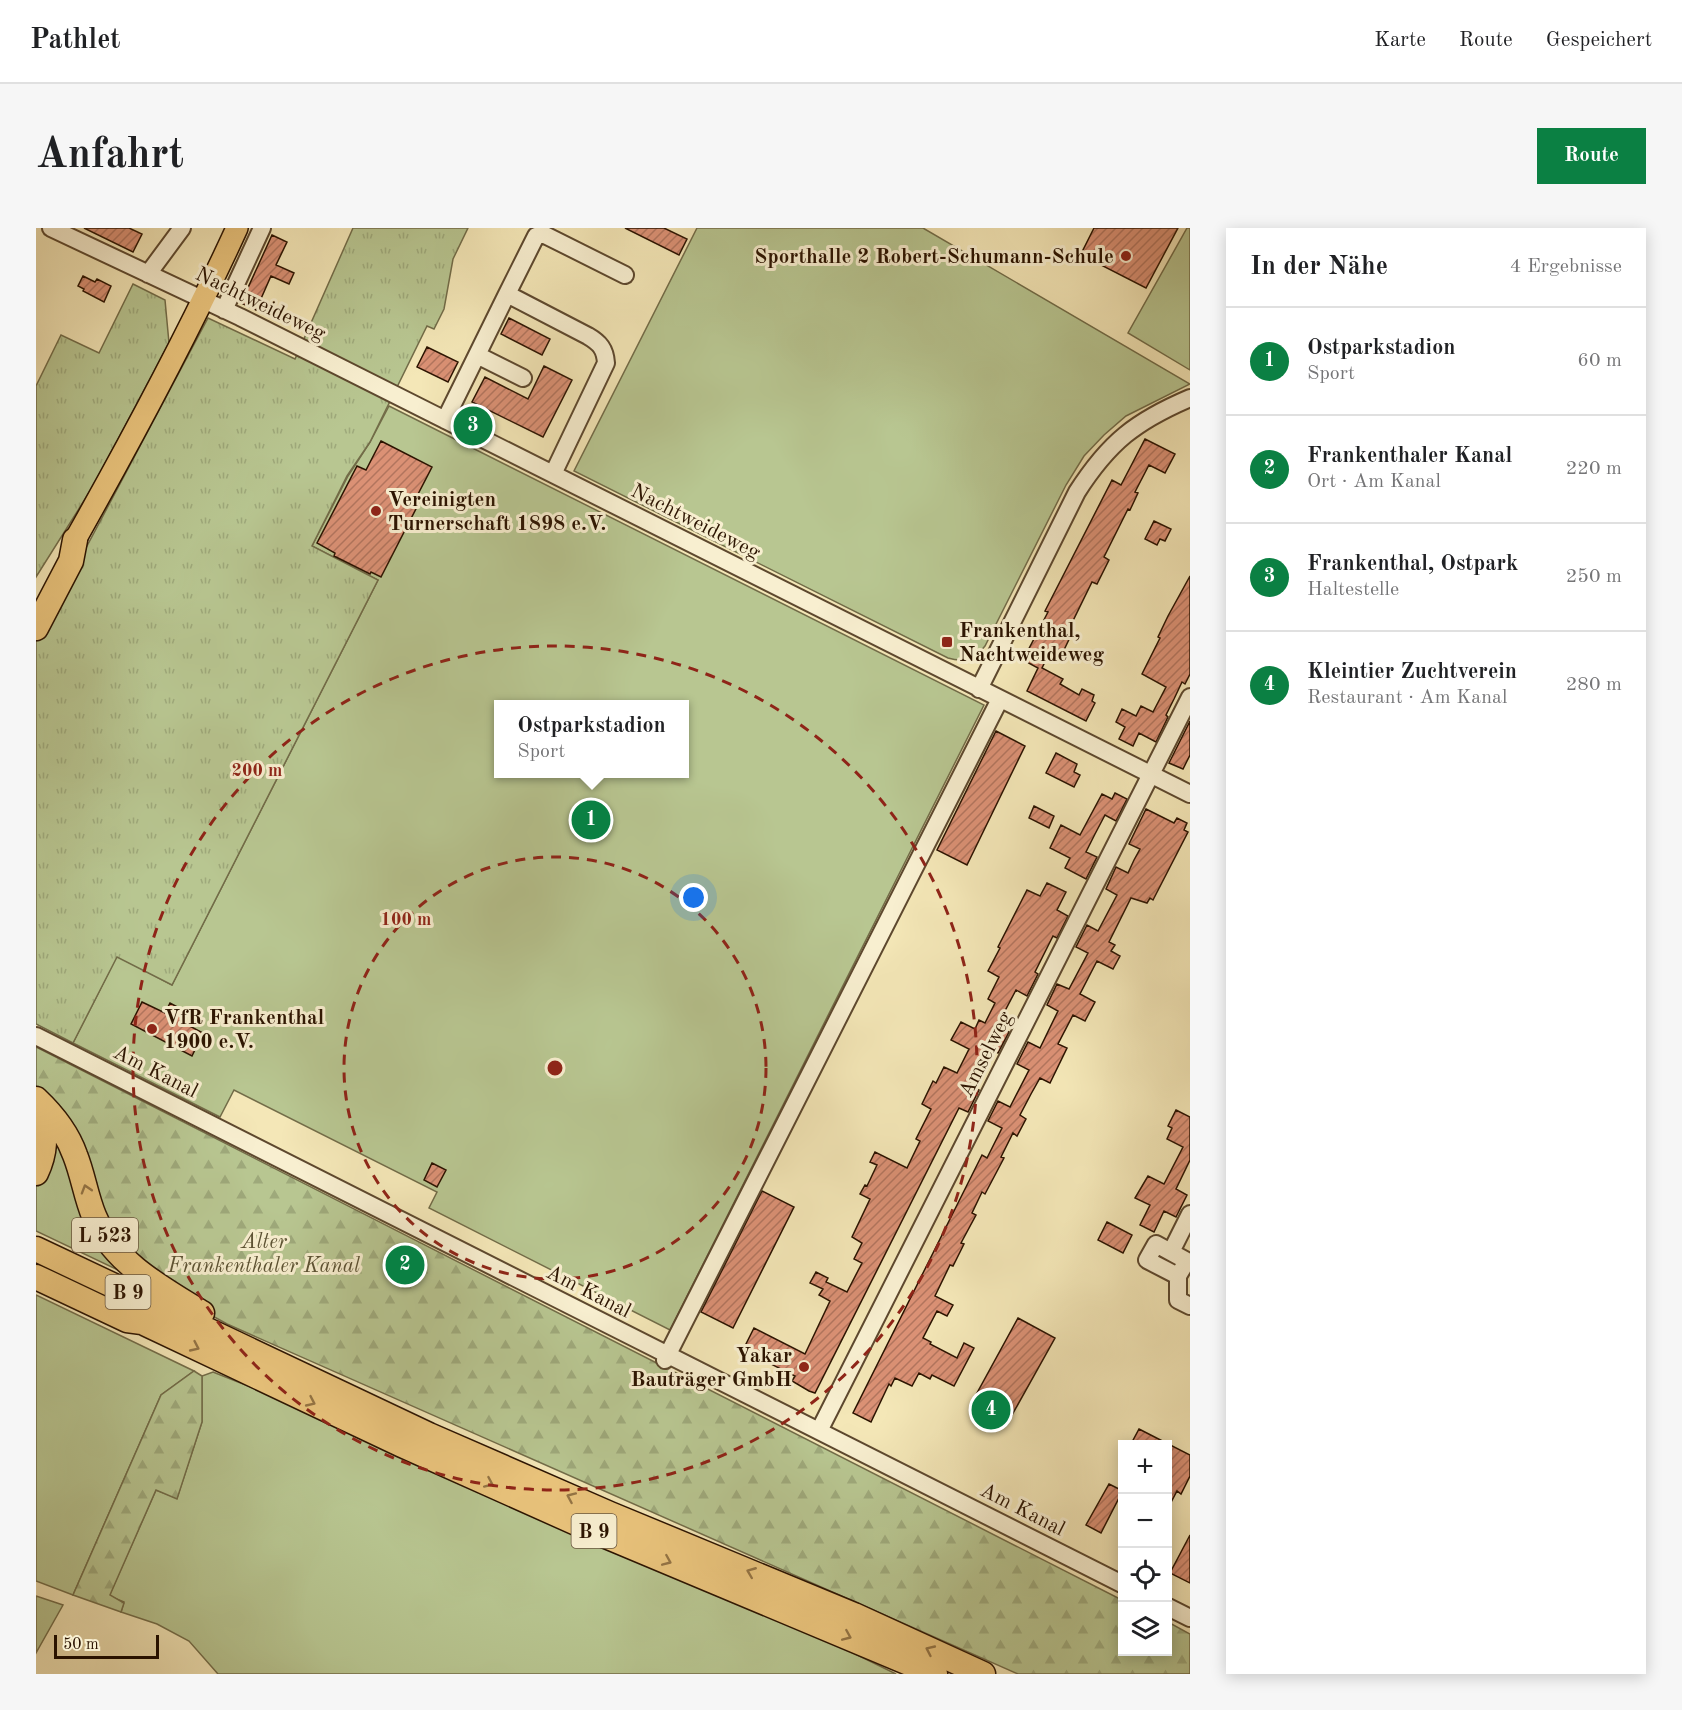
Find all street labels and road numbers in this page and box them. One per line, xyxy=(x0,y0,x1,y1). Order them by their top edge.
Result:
street label: Nachtweideweg xyxy=(192,264,329,345)
street label: Nachtweideweg xyxy=(627,481,764,564)
street label: Amselweg xyxy=(956,1008,1017,1101)
street label: Am Kanal xyxy=(109,1042,201,1103)
road number: L 523 xyxy=(72,1218,138,1252)
street label: Am Kanal xyxy=(542,1262,634,1323)
road number: B 9 xyxy=(106,1275,151,1309)
street label: Am Kanal xyxy=(976,1480,1068,1541)
road number: B 9 xyxy=(572,1514,616,1548)

